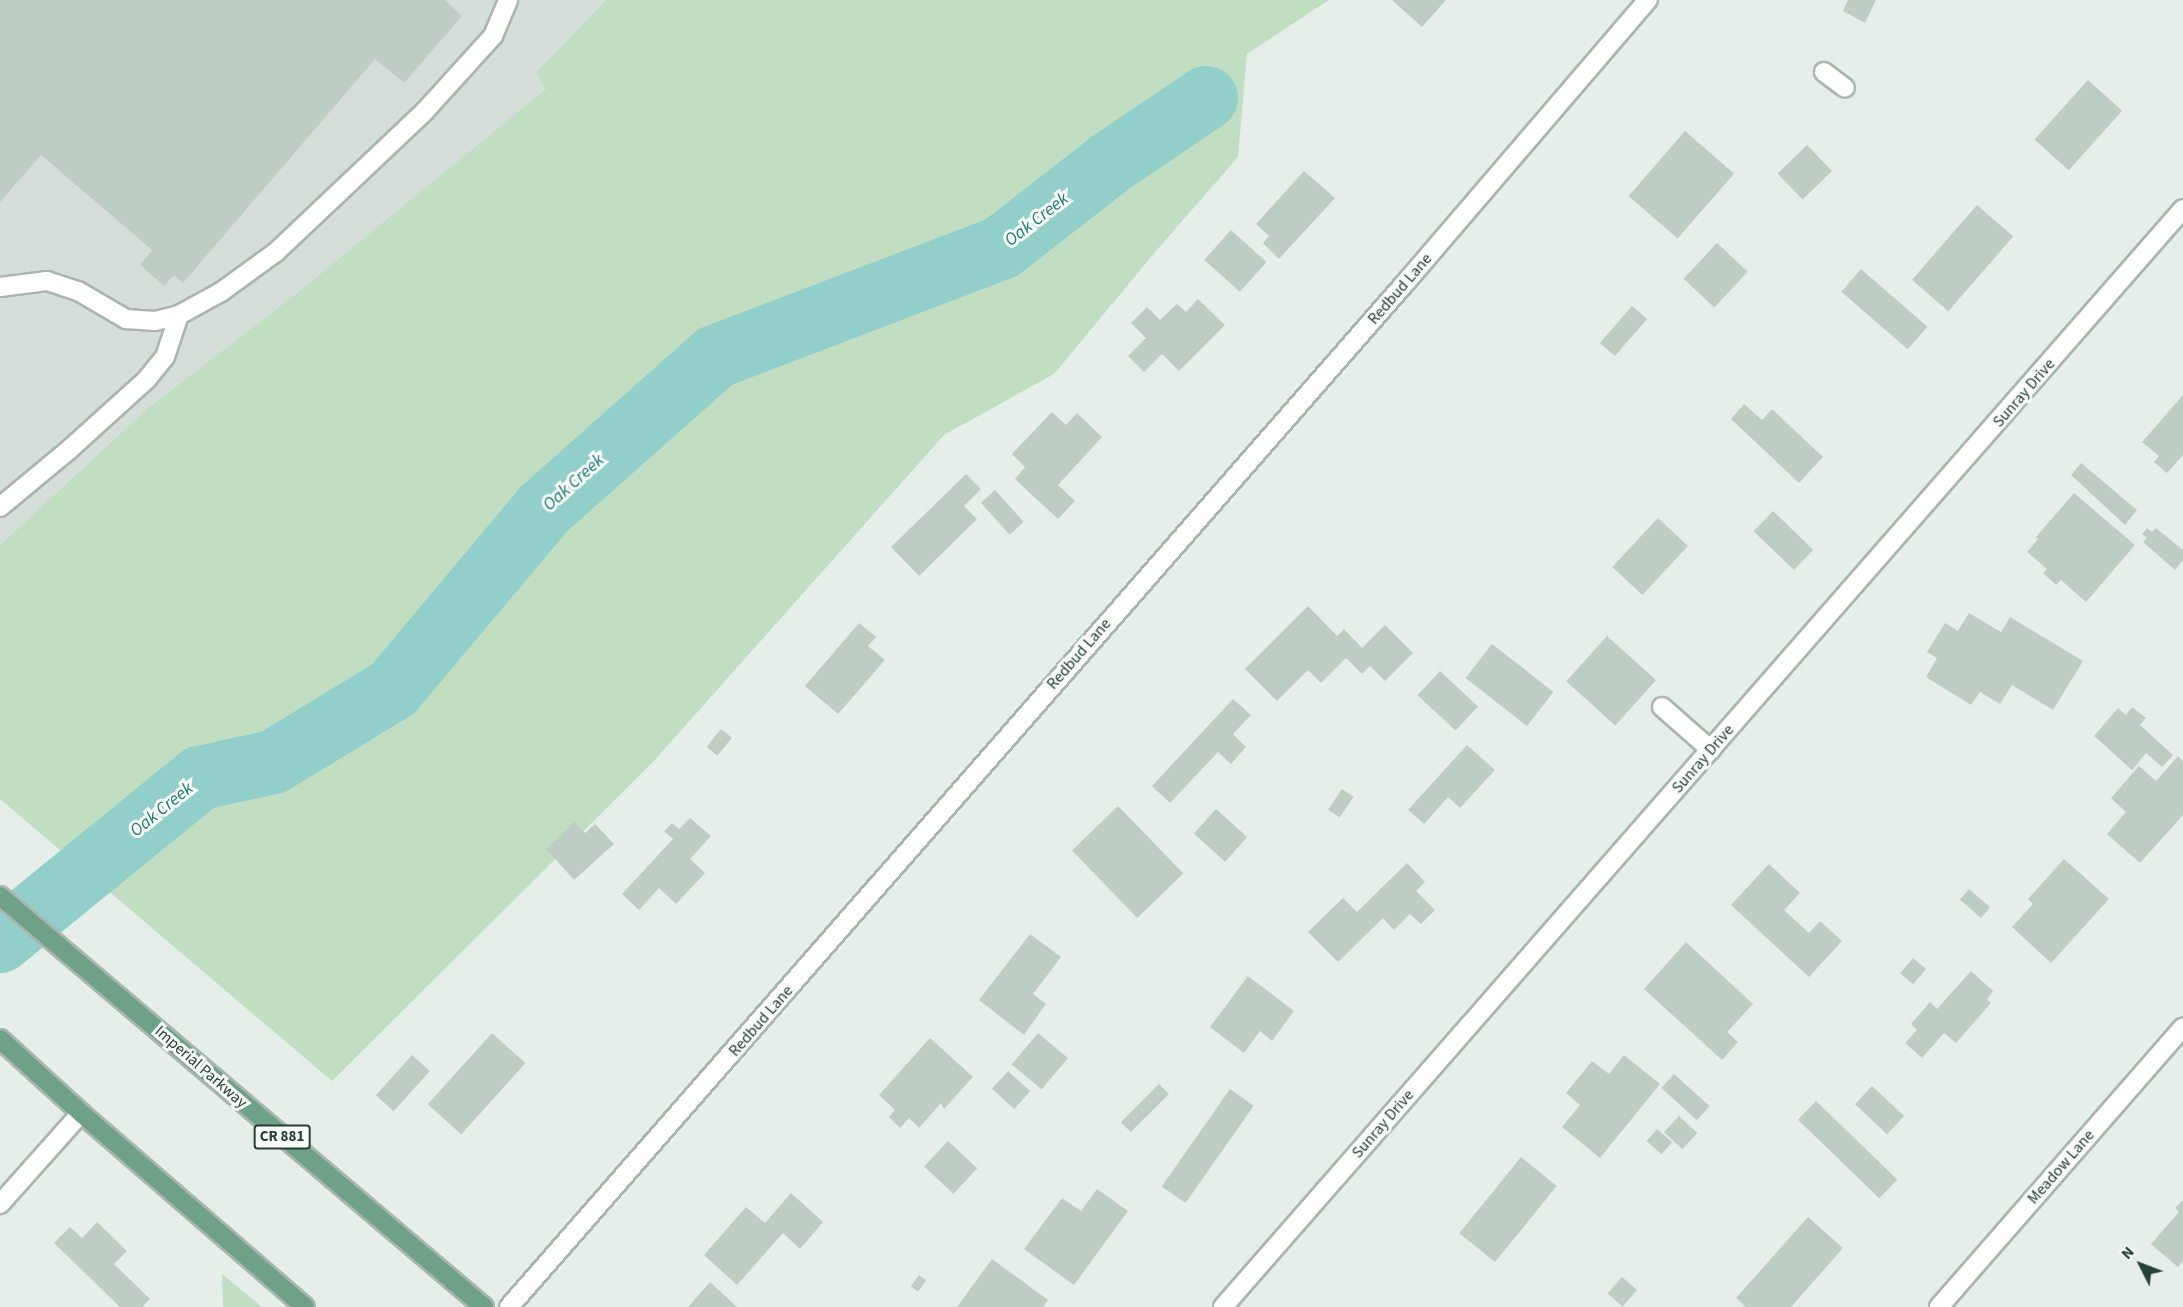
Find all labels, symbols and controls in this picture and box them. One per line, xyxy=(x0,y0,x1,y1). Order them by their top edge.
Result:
water label: Oak Creek xyxy=(1001,188,1073,252)
street label: Redbud Lane xyxy=(1364,250,1436,328)
street label: Sunray Drive xyxy=(1989,355,2059,431)
water label: Oak Creek xyxy=(539,450,609,516)
street label: Redbud Lane xyxy=(1043,615,1115,693)
street label: Sunray Drive xyxy=(1668,721,1738,797)
water label: Oak Creek xyxy=(126,778,198,842)
street label: Redbud Lane xyxy=(725,982,797,1060)
street label: Imperial Parkway xyxy=(151,1022,251,1112)
street label: Sunray Drive xyxy=(1348,1086,1418,1162)
road number: CR 881 xyxy=(254,1125,310,1149)
street label: Meadow Lane xyxy=(2024,1126,2098,1208)
north arrow xyxy=(2111,1235,2171,1295)
text: N xyxy=(2116,1242,2139,1264)

